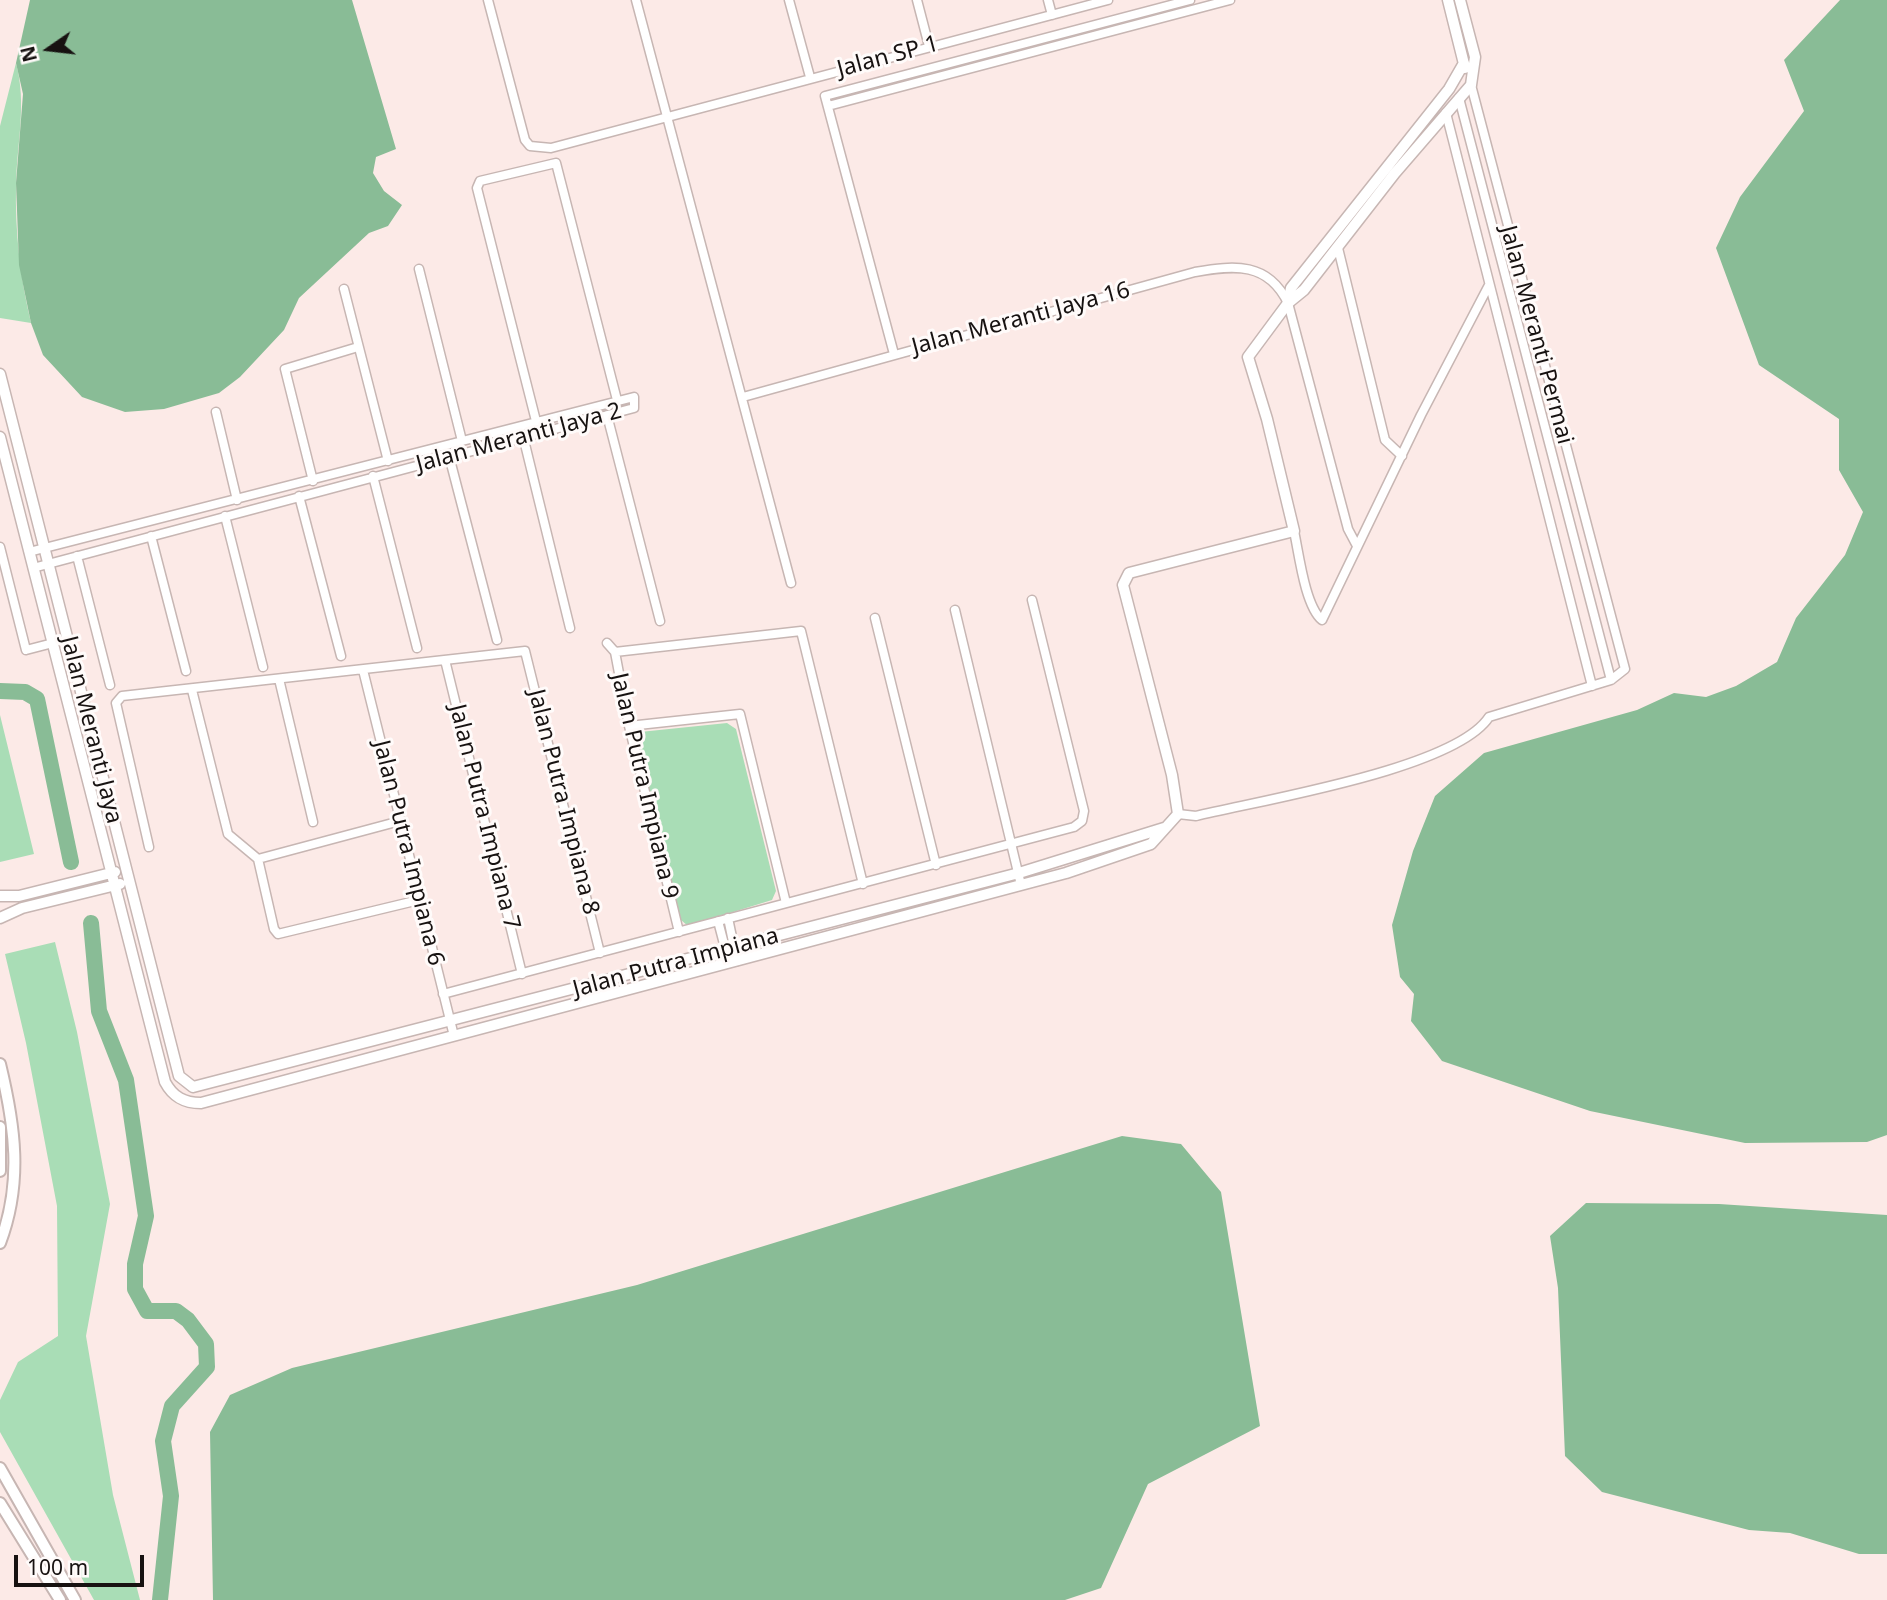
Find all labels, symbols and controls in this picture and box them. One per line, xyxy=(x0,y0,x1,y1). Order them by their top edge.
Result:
north arrow xyxy=(14,14,84,84)
street label: Jalan SP 1 xyxy=(834,30,942,84)
text: N xyxy=(14,43,43,65)
street label: Jalan Meranti Permai xyxy=(1494,223,1578,447)
street label: Jalan Meranti Jaya 16 xyxy=(909,277,1133,361)
street label: Jalan Meranti Jaya 2 xyxy=(413,397,625,479)
street label: Jalan Meranti Jaya xyxy=(54,633,128,827)
street label: Jalan Putra Impiana 9 xyxy=(605,670,683,902)
street label: Jalan Putra Impiana 8 xyxy=(522,687,604,917)
street label: Jalan Putra Impiana 7 xyxy=(443,702,525,932)
street label: Jalan Putra Impiana 6 xyxy=(367,738,449,968)
street label: Jalan Putra Impiana xyxy=(570,922,782,1004)
scale bar xyxy=(18,1540,147,1584)
text: 100 m xyxy=(27,1553,88,1581)

